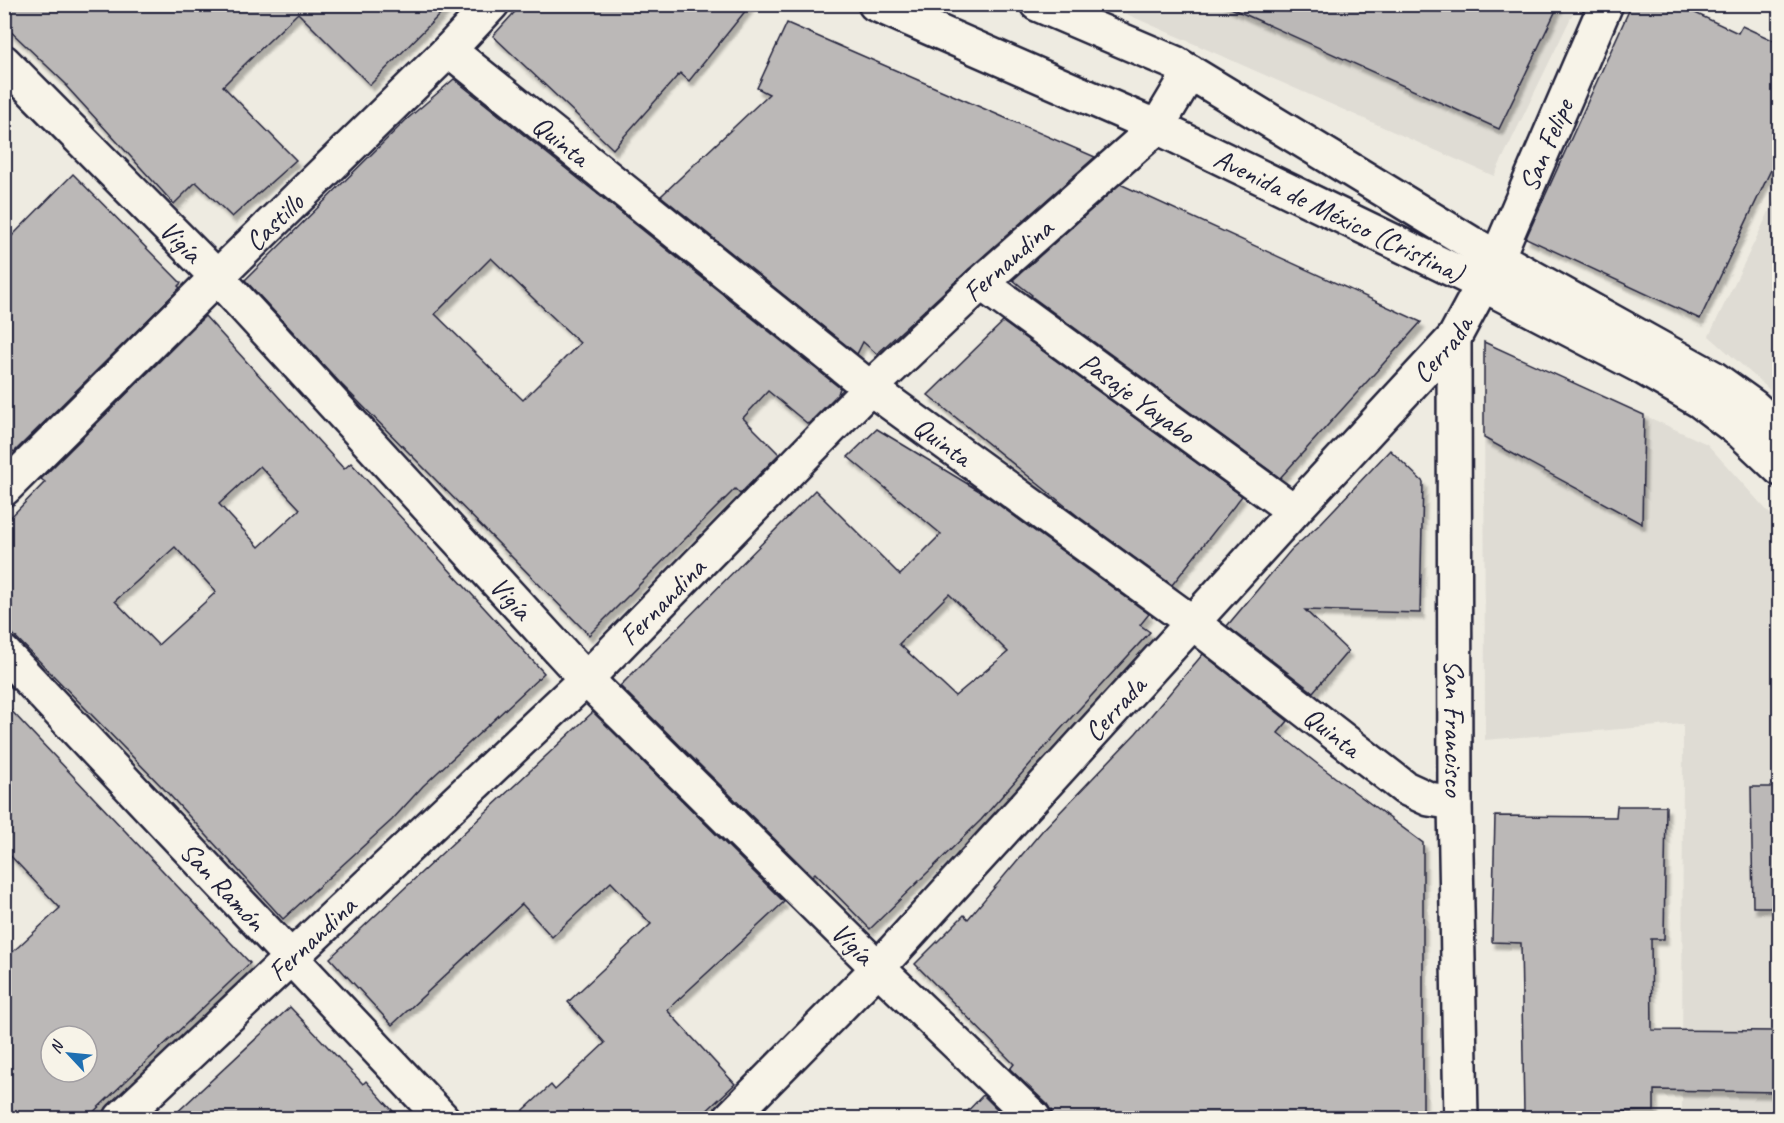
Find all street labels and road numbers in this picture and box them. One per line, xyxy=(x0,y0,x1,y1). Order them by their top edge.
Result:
street label: San Felipe xyxy=(1511,92,1582,197)
street label: Quinta xyxy=(525,107,598,176)
street label: Avenida de México (Cristina) xyxy=(1209,140,1471,291)
street label: Castillo xyxy=(237,184,313,258)
street label: Fernandina xyxy=(955,210,1061,309)
street label: Vigía xyxy=(152,213,211,271)
street label: Cerrada xyxy=(1405,309,1481,390)
street label: Pasaje Yayabo xyxy=(1073,344,1204,452)
street label: Quinta xyxy=(907,409,980,476)
street label: Fernandina xyxy=(612,549,714,653)
street label: Vigía xyxy=(482,569,541,628)
street label: San Francisco xyxy=(1437,660,1472,798)
street label: Cerrada xyxy=(1076,667,1155,749)
street label: Quinta xyxy=(1296,699,1370,767)
street label: San Ramón xyxy=(173,834,274,939)
street label: Fernandina xyxy=(260,887,365,989)
street label: Vigía xyxy=(824,915,883,974)

